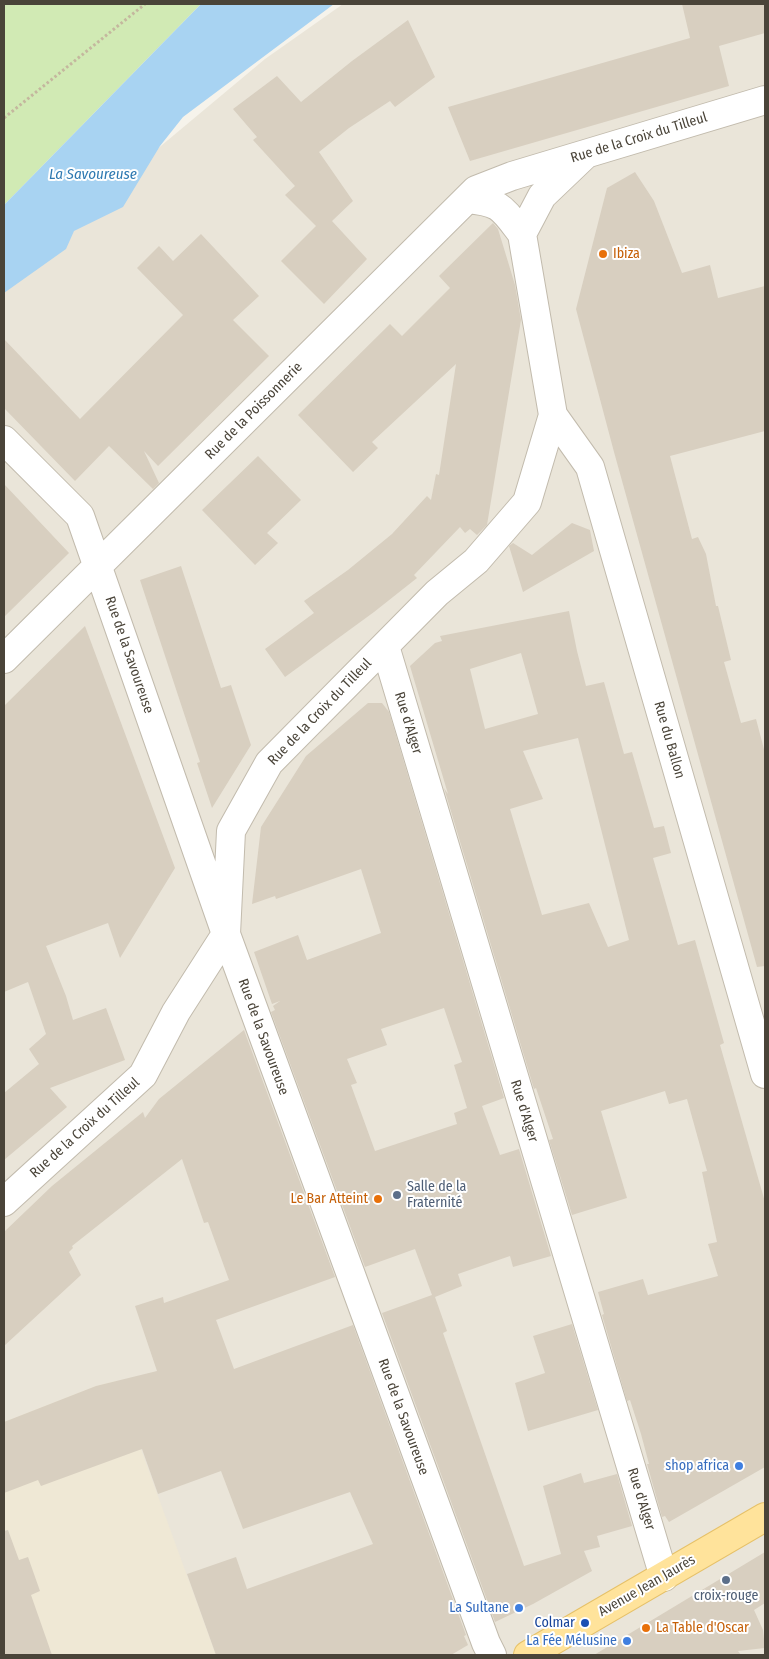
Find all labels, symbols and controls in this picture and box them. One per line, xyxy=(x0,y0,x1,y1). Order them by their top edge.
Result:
street label: Rue de la Croix du Tilleul xyxy=(569,109,709,167)
water label: La Savoureuse xyxy=(49,166,137,184)
place label: Ibiza xyxy=(613,246,640,262)
marker: Ibiza xyxy=(597,248,609,260)
street label: Rue de la Poissonnerie xyxy=(202,359,306,463)
street label: Rue de la Savoureuse xyxy=(101,594,157,716)
street label: Rue de la Croix du Tilleul xyxy=(265,655,375,769)
street label: Rue d'Alger xyxy=(391,690,425,756)
street label: Rue du Ballon xyxy=(650,699,688,781)
street label: Rue de la Savoureuse xyxy=(234,976,292,1098)
street label: Rue de la Croix du Tilleul xyxy=(27,1074,143,1182)
street label: Rue d'Alger xyxy=(507,1078,541,1144)
place label: Salle de la Fraternité xyxy=(407,1179,466,1212)
marker: Salle de la Fraternité xyxy=(391,1189,403,1201)
place label: Le Bar Atteint xyxy=(290,1191,368,1207)
marker: Le Bar Atteint xyxy=(372,1193,384,1205)
street label: Rue de la Savoureuse xyxy=(374,1356,432,1478)
place label: shop africa xyxy=(665,1458,729,1474)
marker: shop africa xyxy=(733,1460,745,1472)
street label: Rue d'Alger xyxy=(624,1466,658,1532)
street label: Avenue Jean Jaurès xyxy=(596,1552,698,1620)
marker: croix-rouge xyxy=(720,1574,732,1586)
place label: croix-rouge xyxy=(694,1588,758,1604)
place label: La Sultane xyxy=(449,1600,509,1616)
marker: La Sultane xyxy=(513,1602,525,1614)
place label: Colmar xyxy=(535,1615,575,1631)
marker: Colmar xyxy=(579,1617,591,1629)
place label: La Table d'Oscar xyxy=(656,1620,749,1636)
marker: La Table d'Oscar xyxy=(640,1622,652,1634)
place label: La Fée Mélusine xyxy=(526,1633,617,1649)
marker: La Fée Mélusine xyxy=(621,1635,633,1647)

